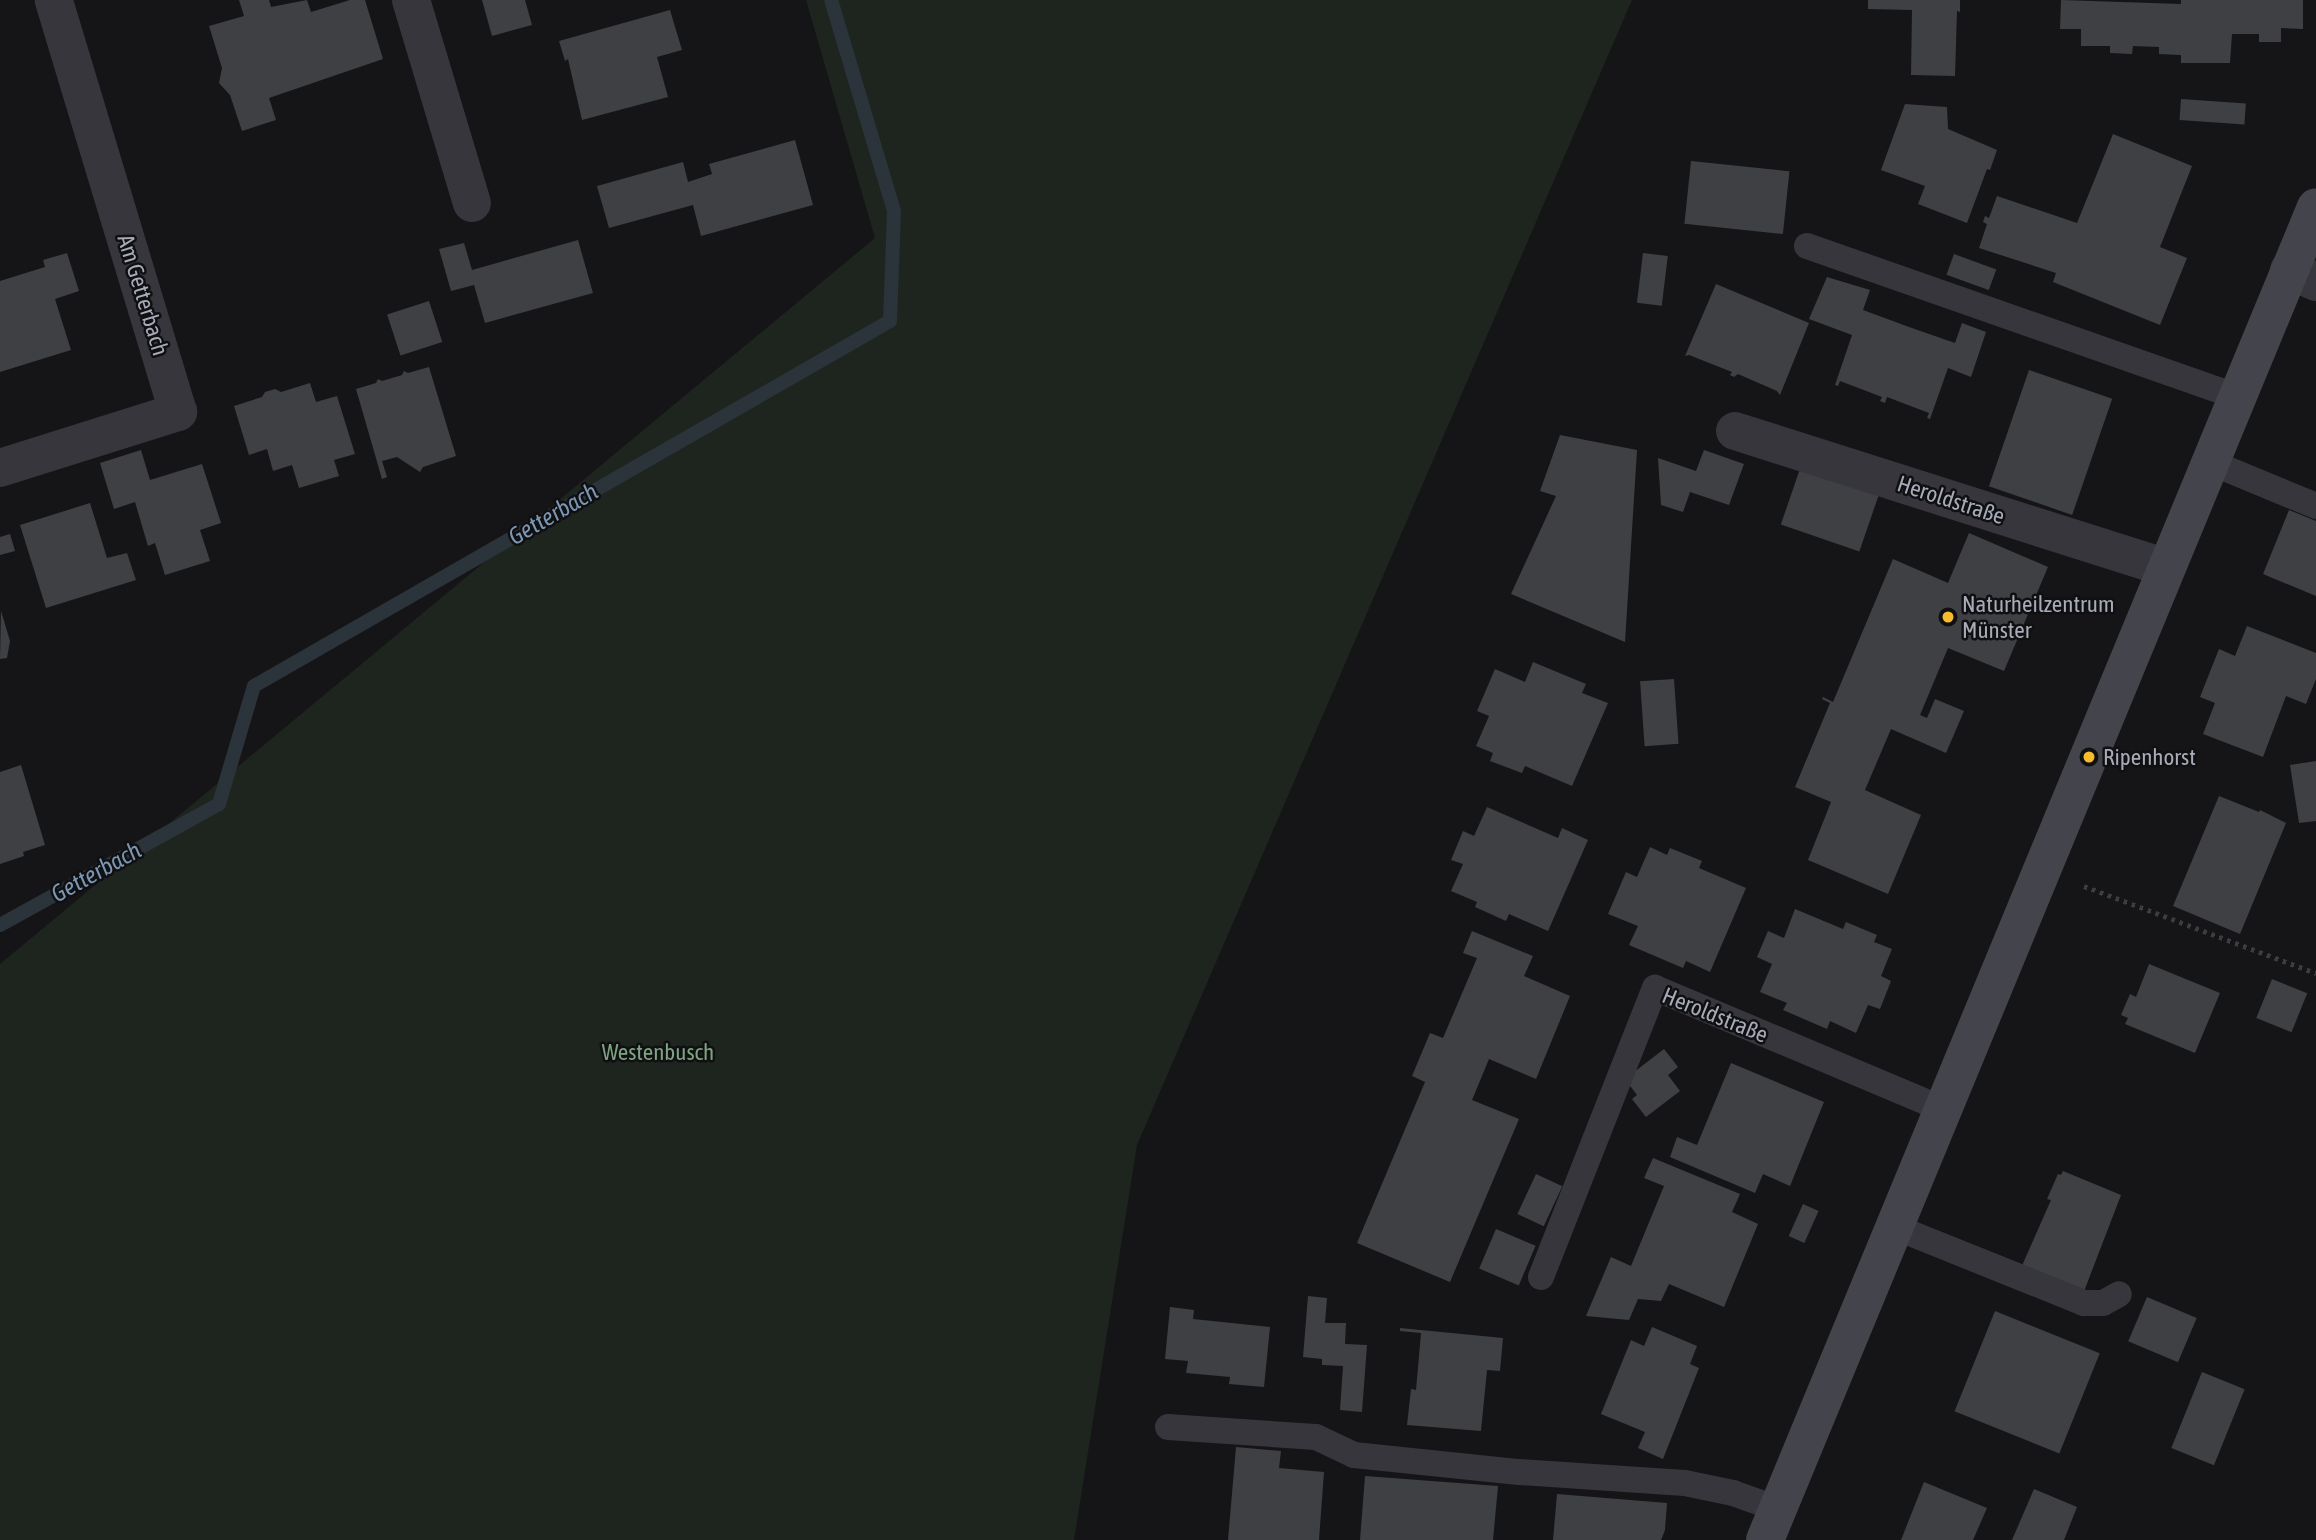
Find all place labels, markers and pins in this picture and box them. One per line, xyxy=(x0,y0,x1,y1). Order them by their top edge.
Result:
place label: Naturheilzentrum Münster xyxy=(1962,590,2114,644)
marker: Naturheilzentrum Münster xyxy=(1940,609,1956,625)
place label: Ripenhorst xyxy=(2103,743,2196,771)
marker: Ripenhorst xyxy=(2081,749,2097,765)

